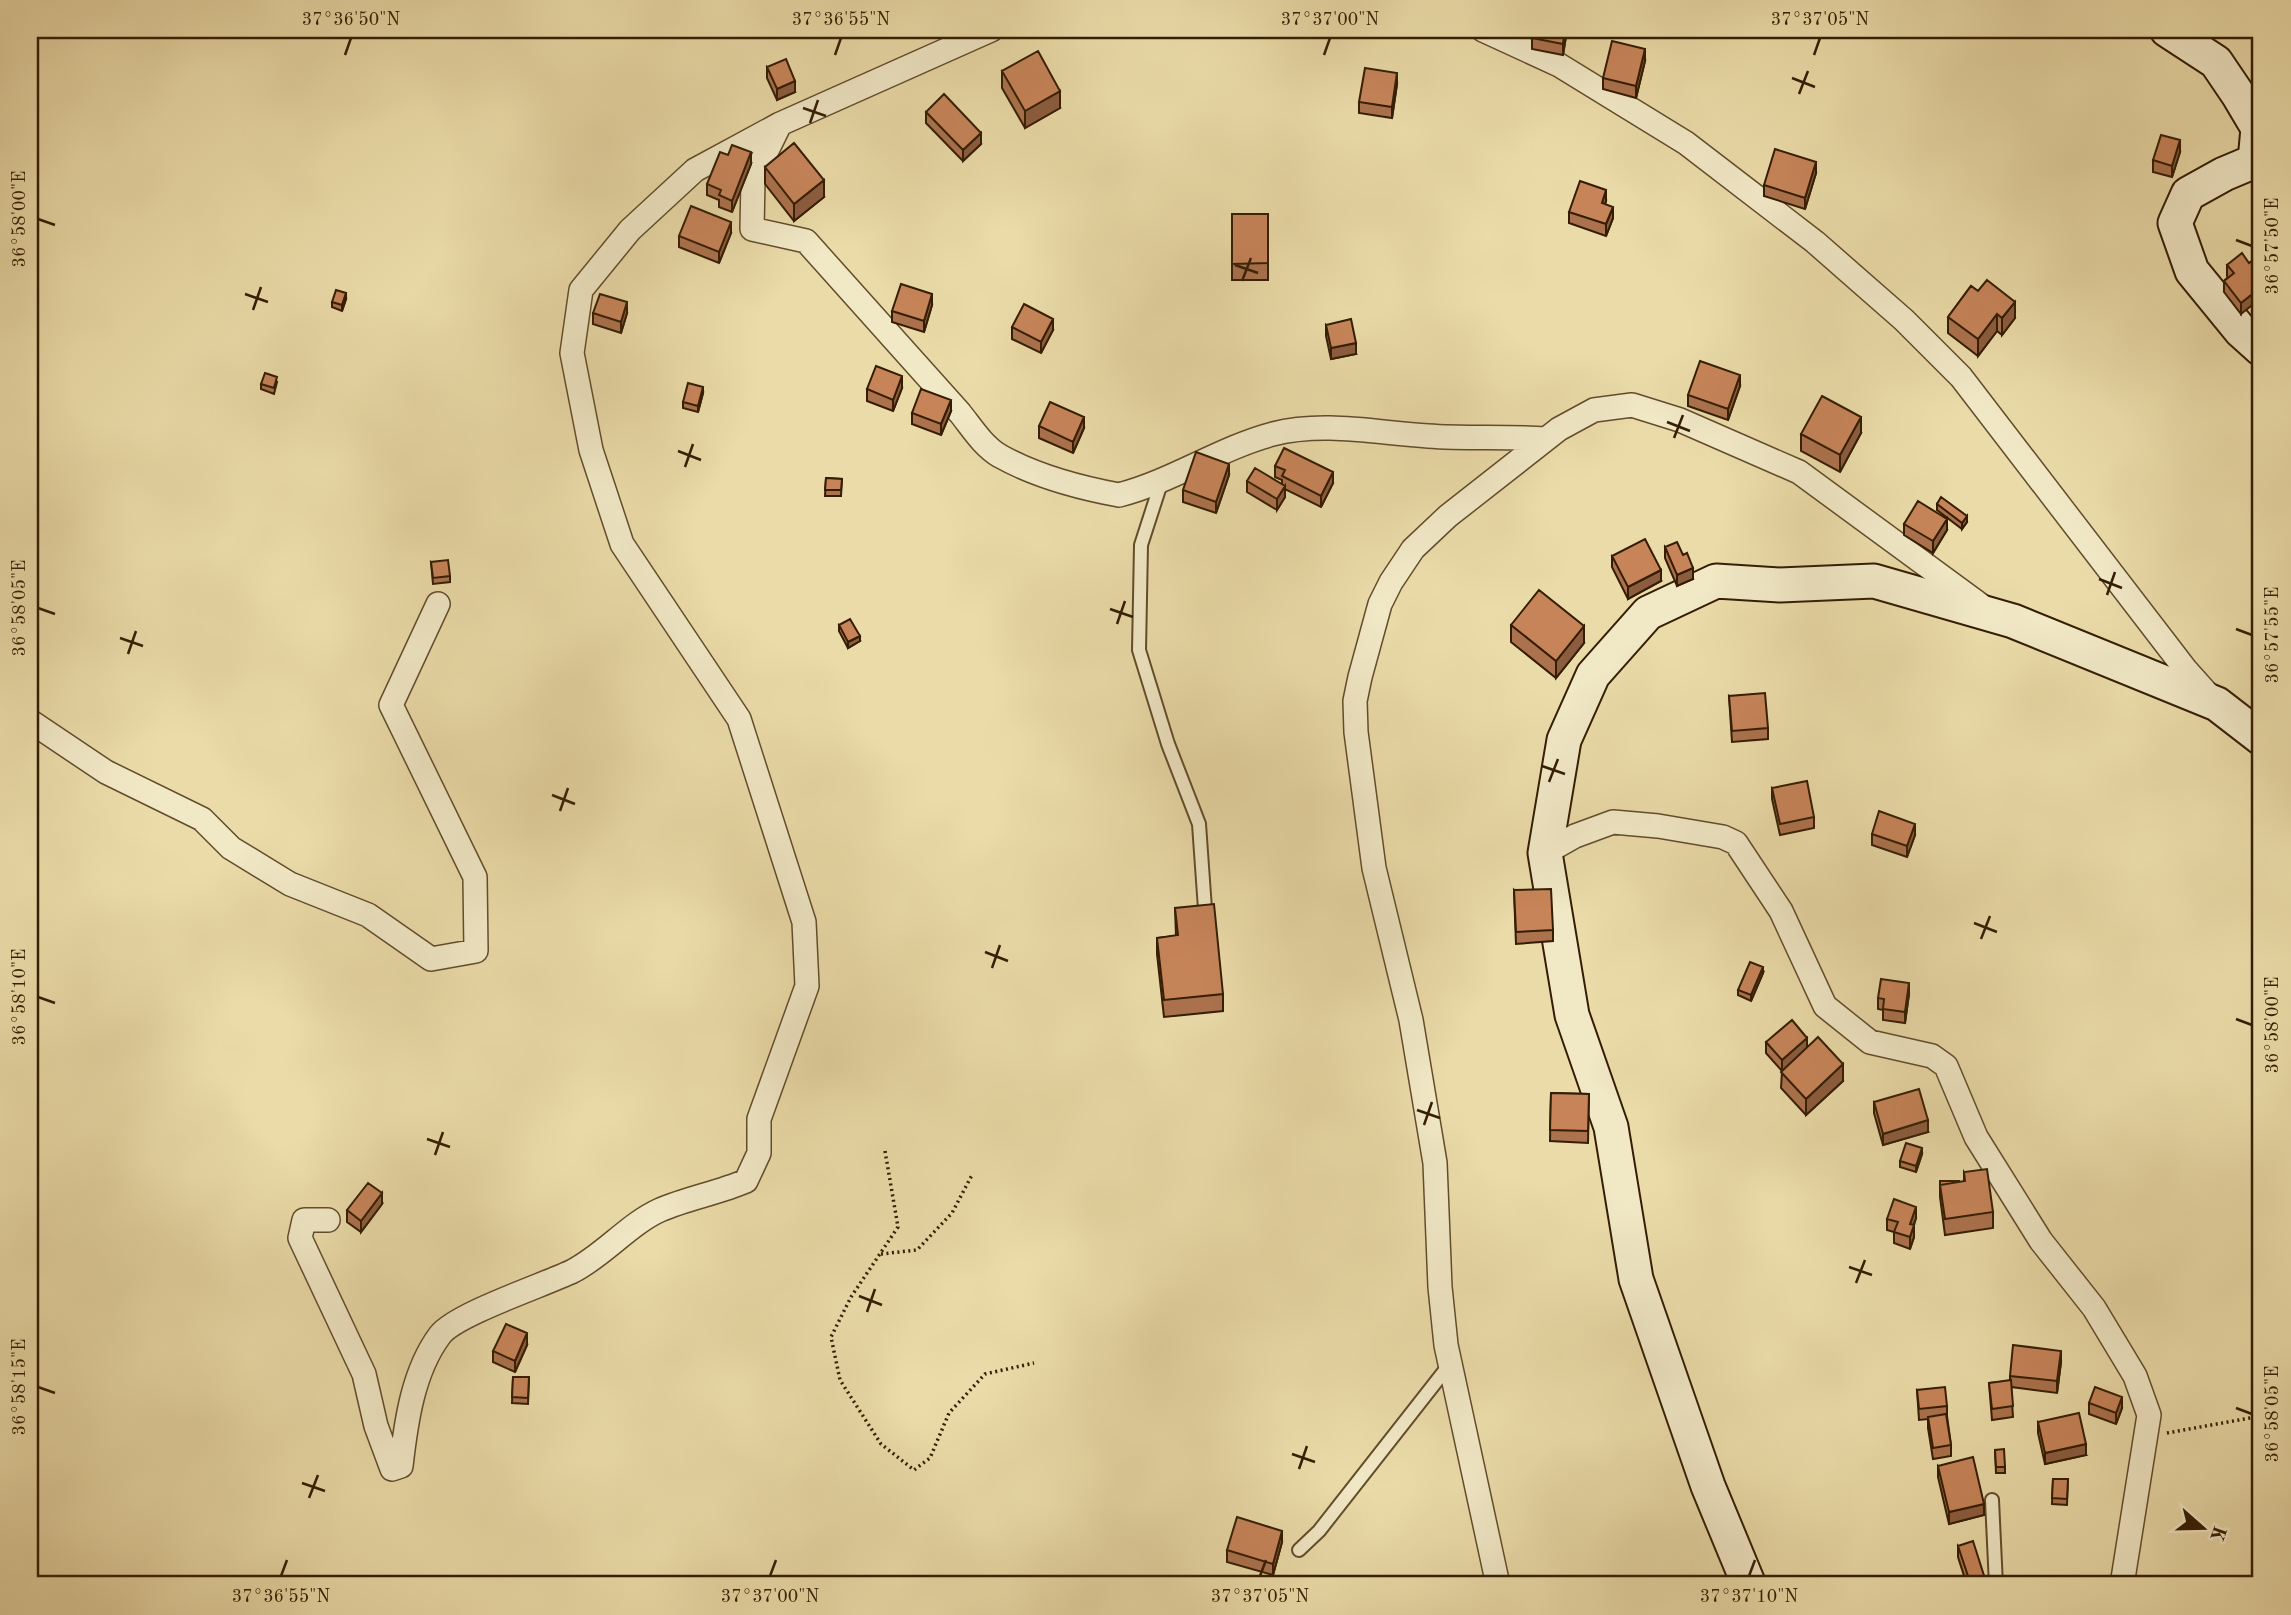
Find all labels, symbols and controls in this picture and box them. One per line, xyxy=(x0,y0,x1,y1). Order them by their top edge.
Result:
text: 37°36'50"N xyxy=(302,11,400,29)
text: 37°36'55"N xyxy=(792,11,890,29)
text: 37°37'00"N xyxy=(1281,11,1379,29)
text: 37°37'05"N xyxy=(1771,11,1869,29)
text: 36°58'00"E xyxy=(11,171,29,267)
text: 36°57'50"E xyxy=(2264,198,2282,294)
text: 36°58'05"E xyxy=(11,560,29,656)
text: 36°57'55"E xyxy=(2264,587,2282,683)
text: 36°58'10"E xyxy=(11,949,29,1045)
text: 36°58'00"E xyxy=(2264,977,2282,1073)
text: 36°58'15"E xyxy=(11,1339,29,1435)
text: 36°58'05"E xyxy=(2264,1366,2282,1462)
north arrow xyxy=(2168,1492,2238,1562)
text: K xyxy=(2205,1523,2228,1543)
text: 37°36'55"N xyxy=(232,1588,330,1606)
text: 37°37'00"N xyxy=(721,1588,819,1606)
text: 37°37'05"N xyxy=(1211,1588,1309,1606)
text: 37°37'10"N xyxy=(1700,1588,1798,1606)

